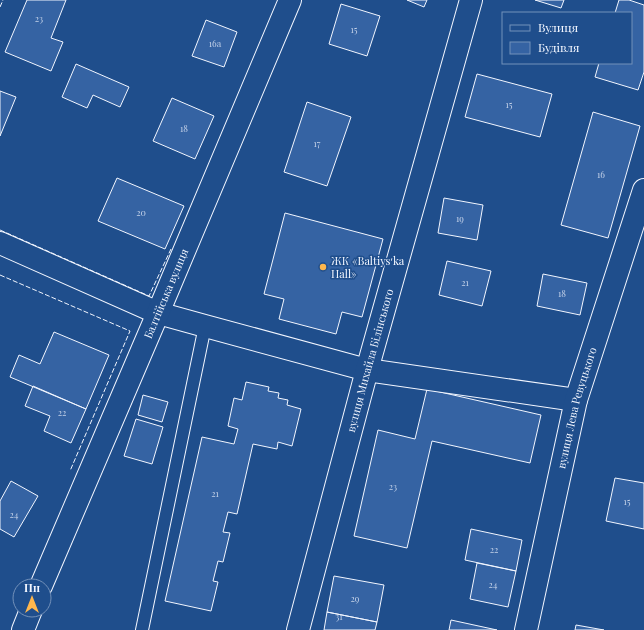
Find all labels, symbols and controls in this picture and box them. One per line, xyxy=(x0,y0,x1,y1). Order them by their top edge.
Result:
house number: 23 xyxy=(35,12,43,24)
legend xyxy=(502,12,632,64)
text: Вулиця xyxy=(538,19,579,35)
house number: 15 xyxy=(351,23,358,35)
house number: 16а xyxy=(209,37,222,49)
text: Будівля xyxy=(538,39,580,55)
house number: 15 xyxy=(506,98,513,110)
house number: 18 xyxy=(180,122,188,134)
house number: 17 xyxy=(314,137,321,149)
house number: 16 xyxy=(597,168,605,180)
house number: 20 xyxy=(136,206,146,218)
house number: 19 xyxy=(456,212,464,224)
street label: Балтійська вулиця xyxy=(140,246,191,341)
place label: ЖК «Baltiysʹka Hall» xyxy=(331,253,405,281)
marker: ЖК «Baltiysʹka Hall» xyxy=(318,262,328,272)
house number: 21 xyxy=(461,276,469,288)
street label: вулиця Михайла Білінського xyxy=(343,287,396,434)
house number: 18 xyxy=(558,287,566,299)
street label: вулиця Лева Ревуцького xyxy=(553,345,600,470)
house number: 22 xyxy=(58,406,66,418)
house number: 23 xyxy=(389,480,397,492)
house number: 21 xyxy=(211,487,219,499)
house number: 15 xyxy=(624,495,631,507)
house number: 24 xyxy=(10,508,19,520)
house number: 22 xyxy=(490,543,498,555)
north arrow xyxy=(12,578,52,618)
house number: 24 xyxy=(489,578,498,590)
text: Пн xyxy=(24,580,40,595)
house number: 29 xyxy=(351,592,360,604)
house number: 31 xyxy=(335,610,343,622)

